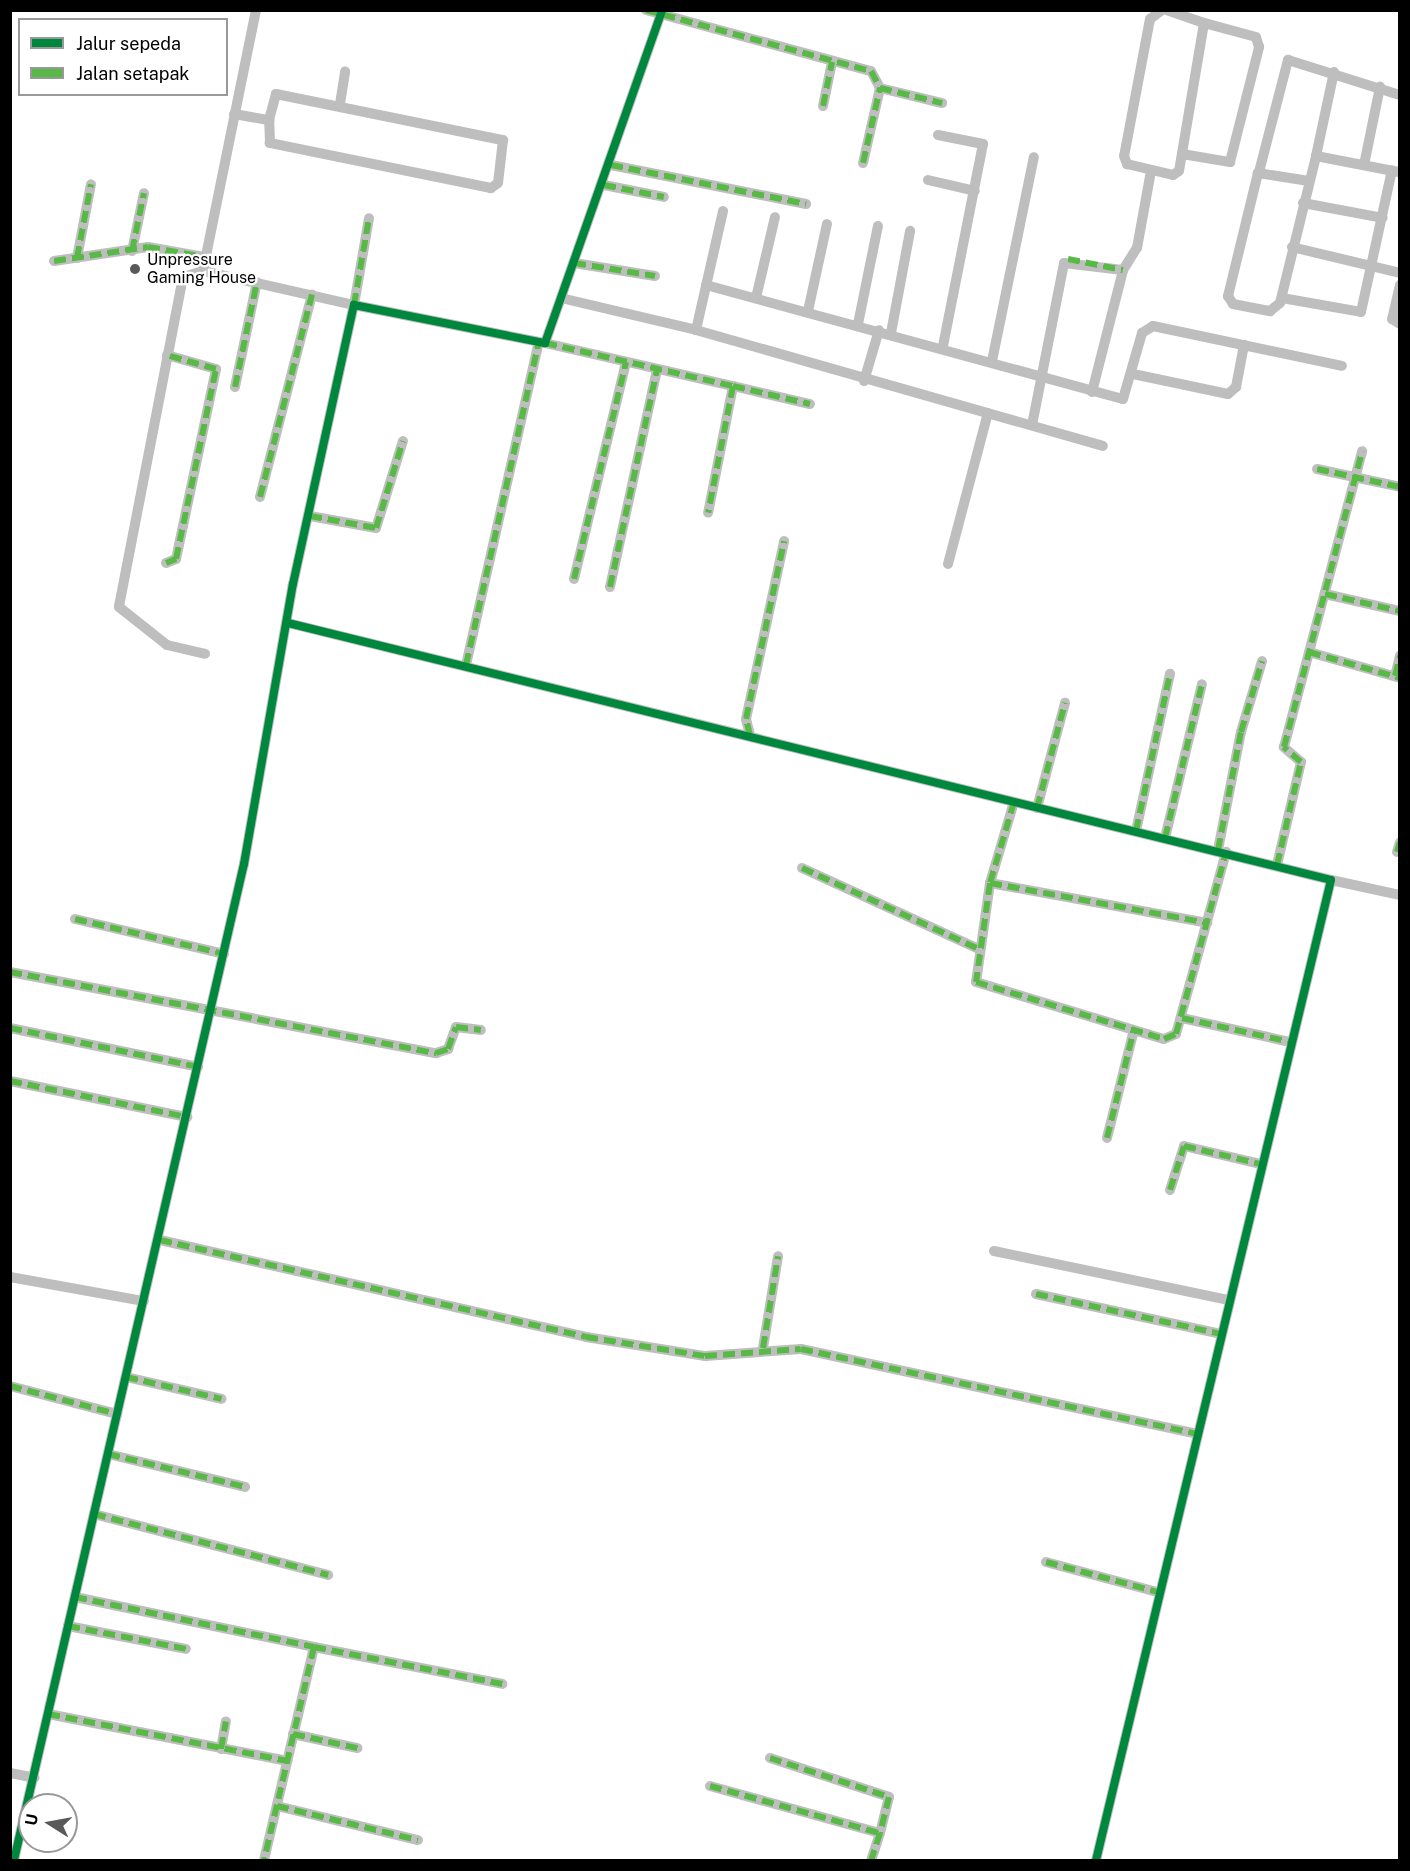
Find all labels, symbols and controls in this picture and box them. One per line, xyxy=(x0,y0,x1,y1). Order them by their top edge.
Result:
legend xyxy=(18,18,228,96)
text: Jalur sepeda xyxy=(76,33,181,54)
text: Jalan setapak xyxy=(76,63,189,84)
place label: Unpressure Gaming House xyxy=(147,250,256,288)
marker: Unpressure Gaming House xyxy=(128,262,142,276)
north arrow xyxy=(18,1793,78,1853)
text: U xyxy=(21,1812,42,1827)

